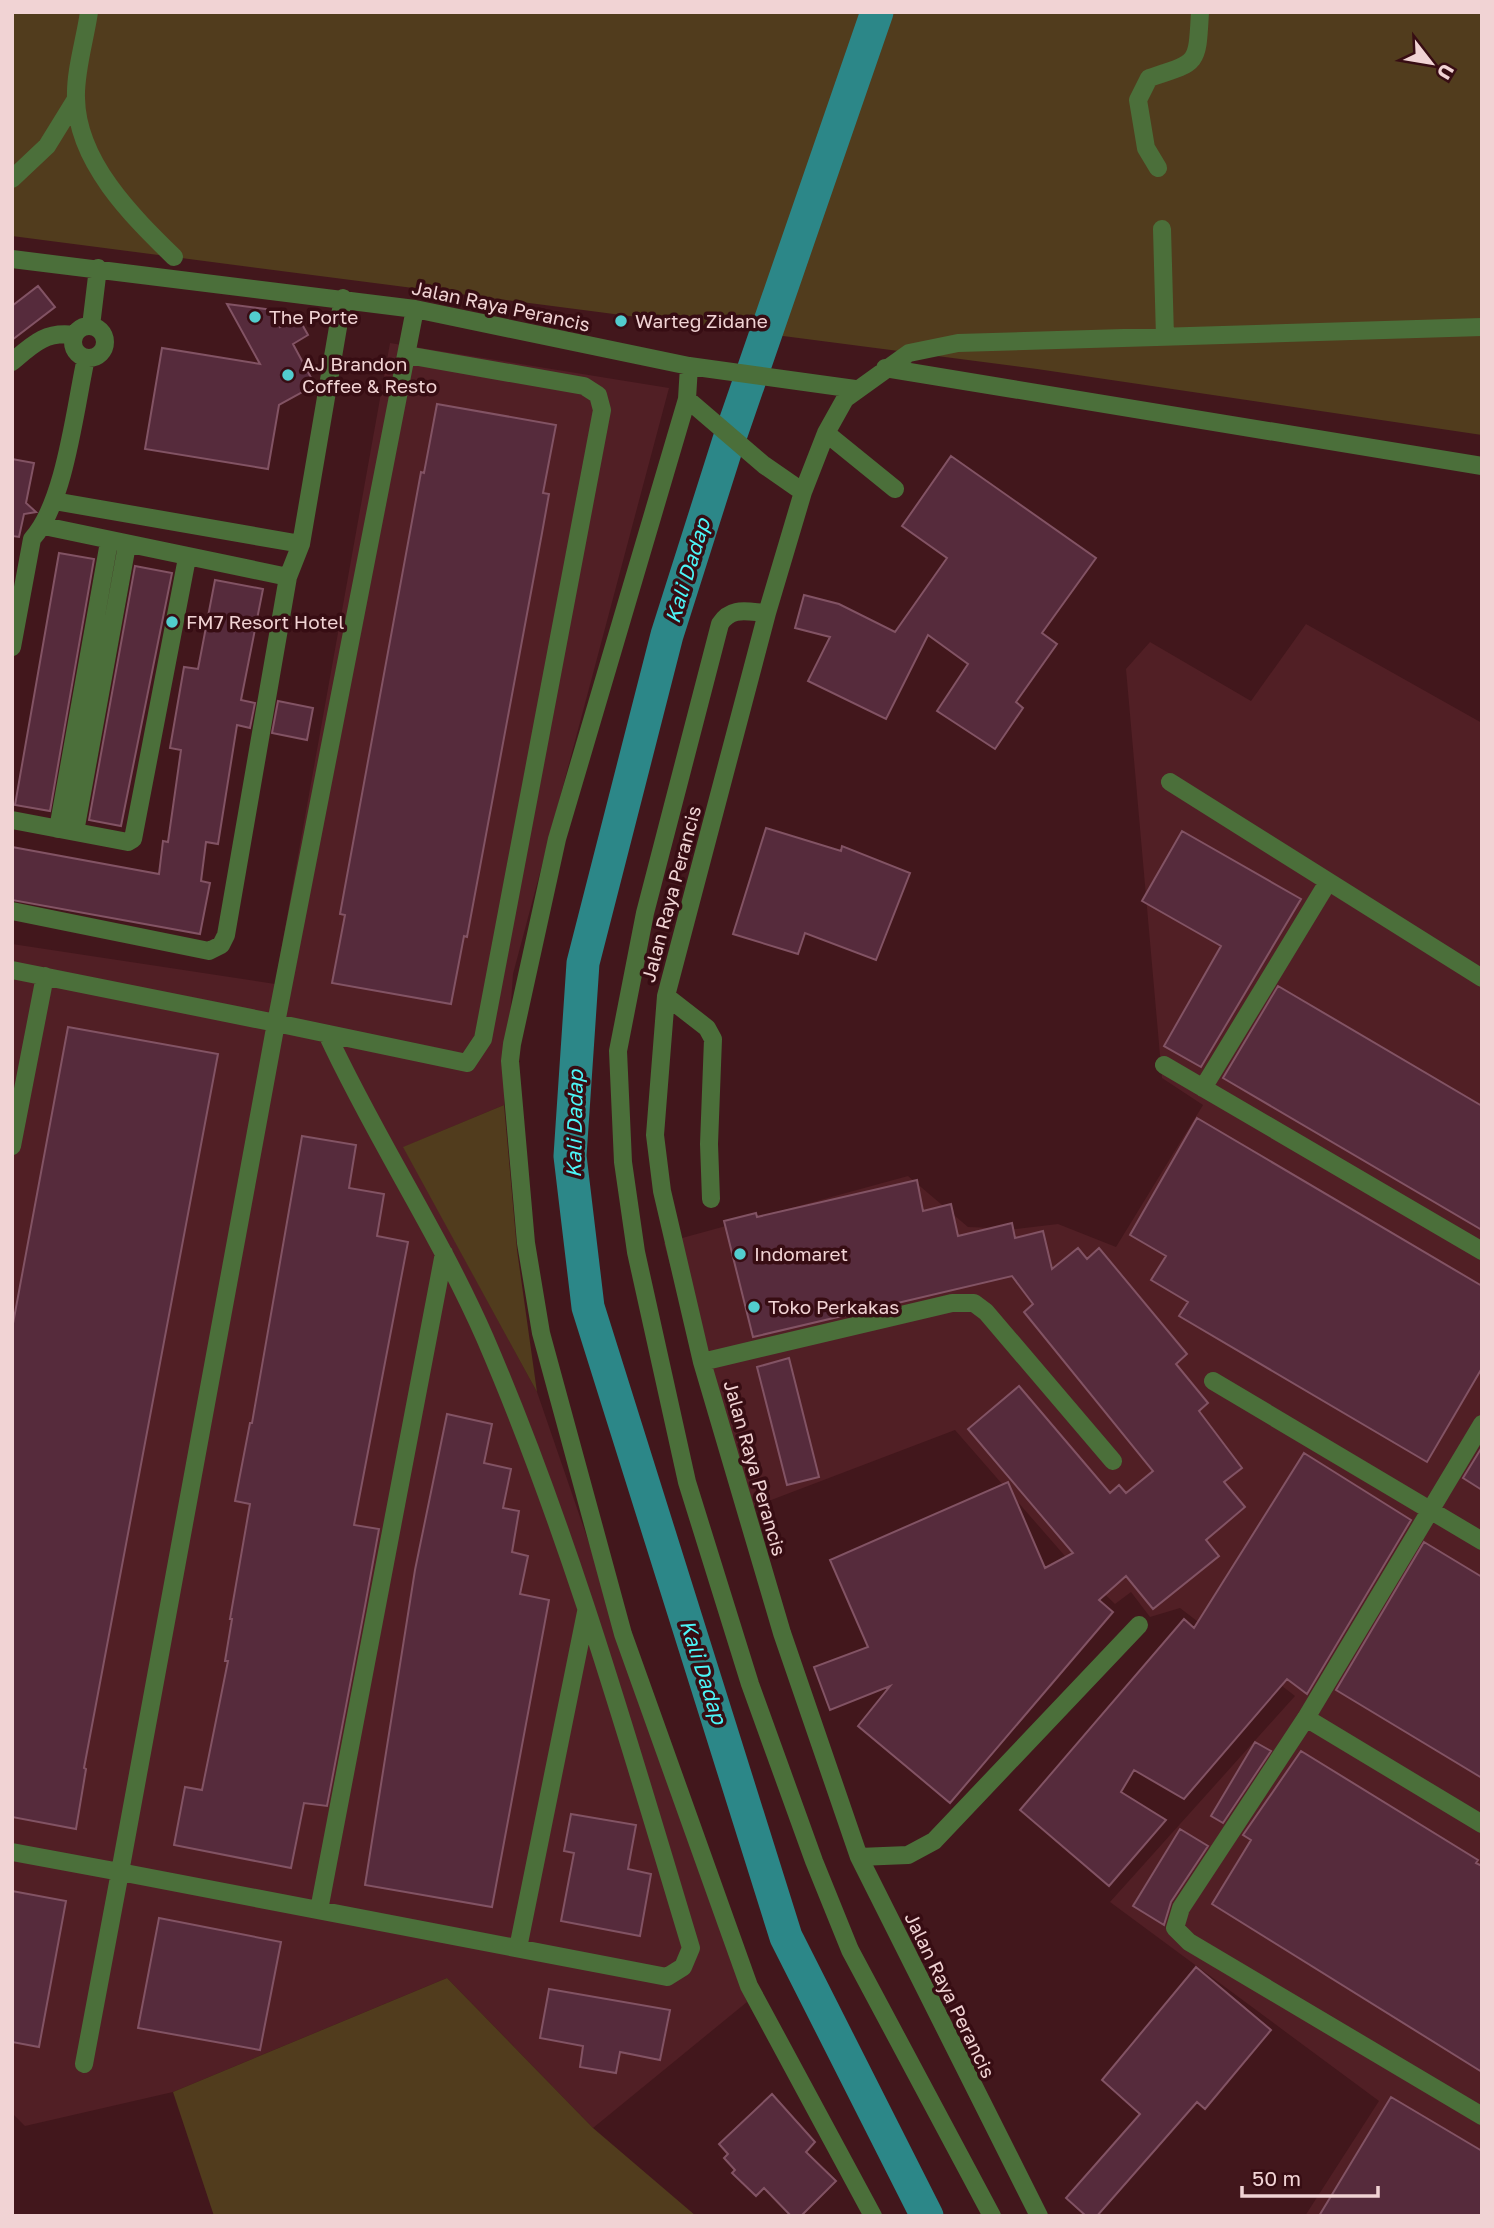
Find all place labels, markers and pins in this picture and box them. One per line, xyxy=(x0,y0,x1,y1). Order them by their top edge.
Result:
place label: The Porte xyxy=(269,305,358,328)
marker: The Porte xyxy=(247,309,263,325)
place label: Warteg Zidane xyxy=(635,309,768,332)
marker: Warteg Zidane xyxy=(613,313,629,329)
place label: AJ Brandon Coffee & Resto xyxy=(302,352,437,397)
marker: AJ Brandon Coffee & Resto xyxy=(280,367,296,383)
place label: FM7 Resort Hotel xyxy=(186,610,344,633)
marker: FM7 Resort Hotel xyxy=(164,614,180,630)
place label: Indomaret xyxy=(754,1242,848,1265)
marker: Indomaret xyxy=(732,1246,748,1262)
place label: Toko Perkakas xyxy=(768,1295,899,1318)
marker: Toko Perkakas xyxy=(746,1299,762,1315)

